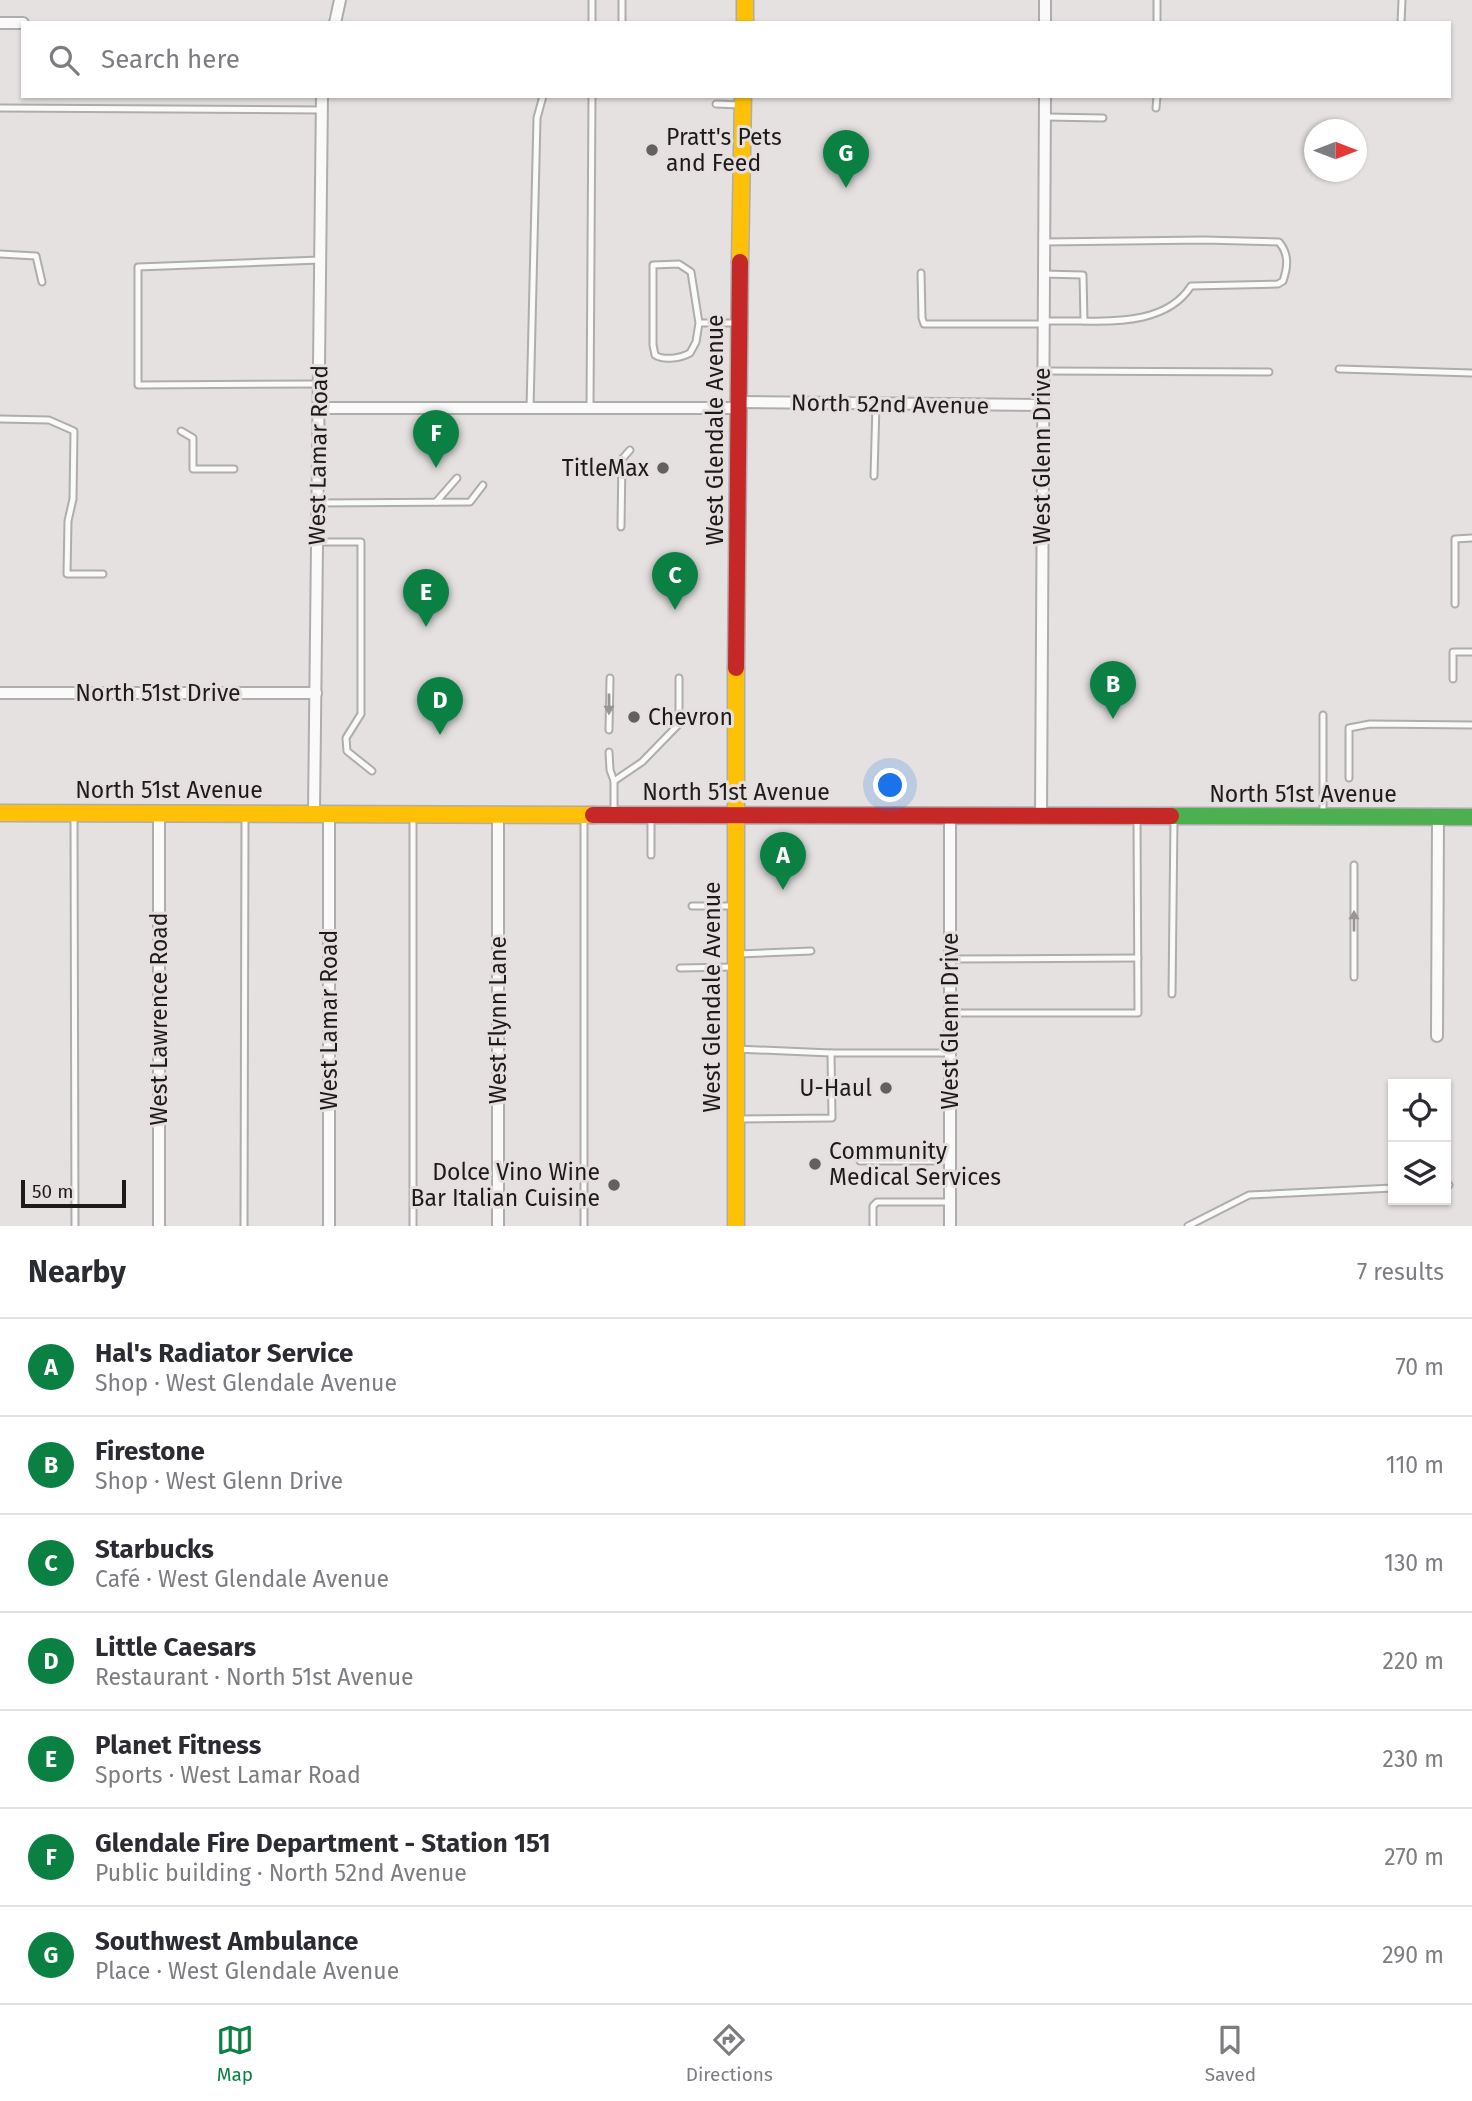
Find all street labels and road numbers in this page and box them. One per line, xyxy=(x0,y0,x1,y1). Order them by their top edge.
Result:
street label: West Glendale Avenue xyxy=(701,314,729,546)
street label: West Lamar Road xyxy=(302,365,334,545)
street label: West Glenn Drive xyxy=(1028,367,1056,545)
street label: North 52nd Avenue xyxy=(791,388,989,420)
street label: North 51st Drive xyxy=(75,679,241,707)
street label: North 51st Avenue xyxy=(75,776,263,804)
street label: North 51st Avenue xyxy=(642,778,830,806)
street label: North 51st Avenue xyxy=(1209,780,1397,808)
street label: West Glendale Avenue xyxy=(698,881,726,1113)
street label: West Lawrence Road xyxy=(145,913,173,1125)
street label: West Lamar Road xyxy=(315,930,343,1110)
street label: West Glenn Drive xyxy=(936,932,964,1110)
street label: West Flynn Lane xyxy=(484,936,512,1104)

